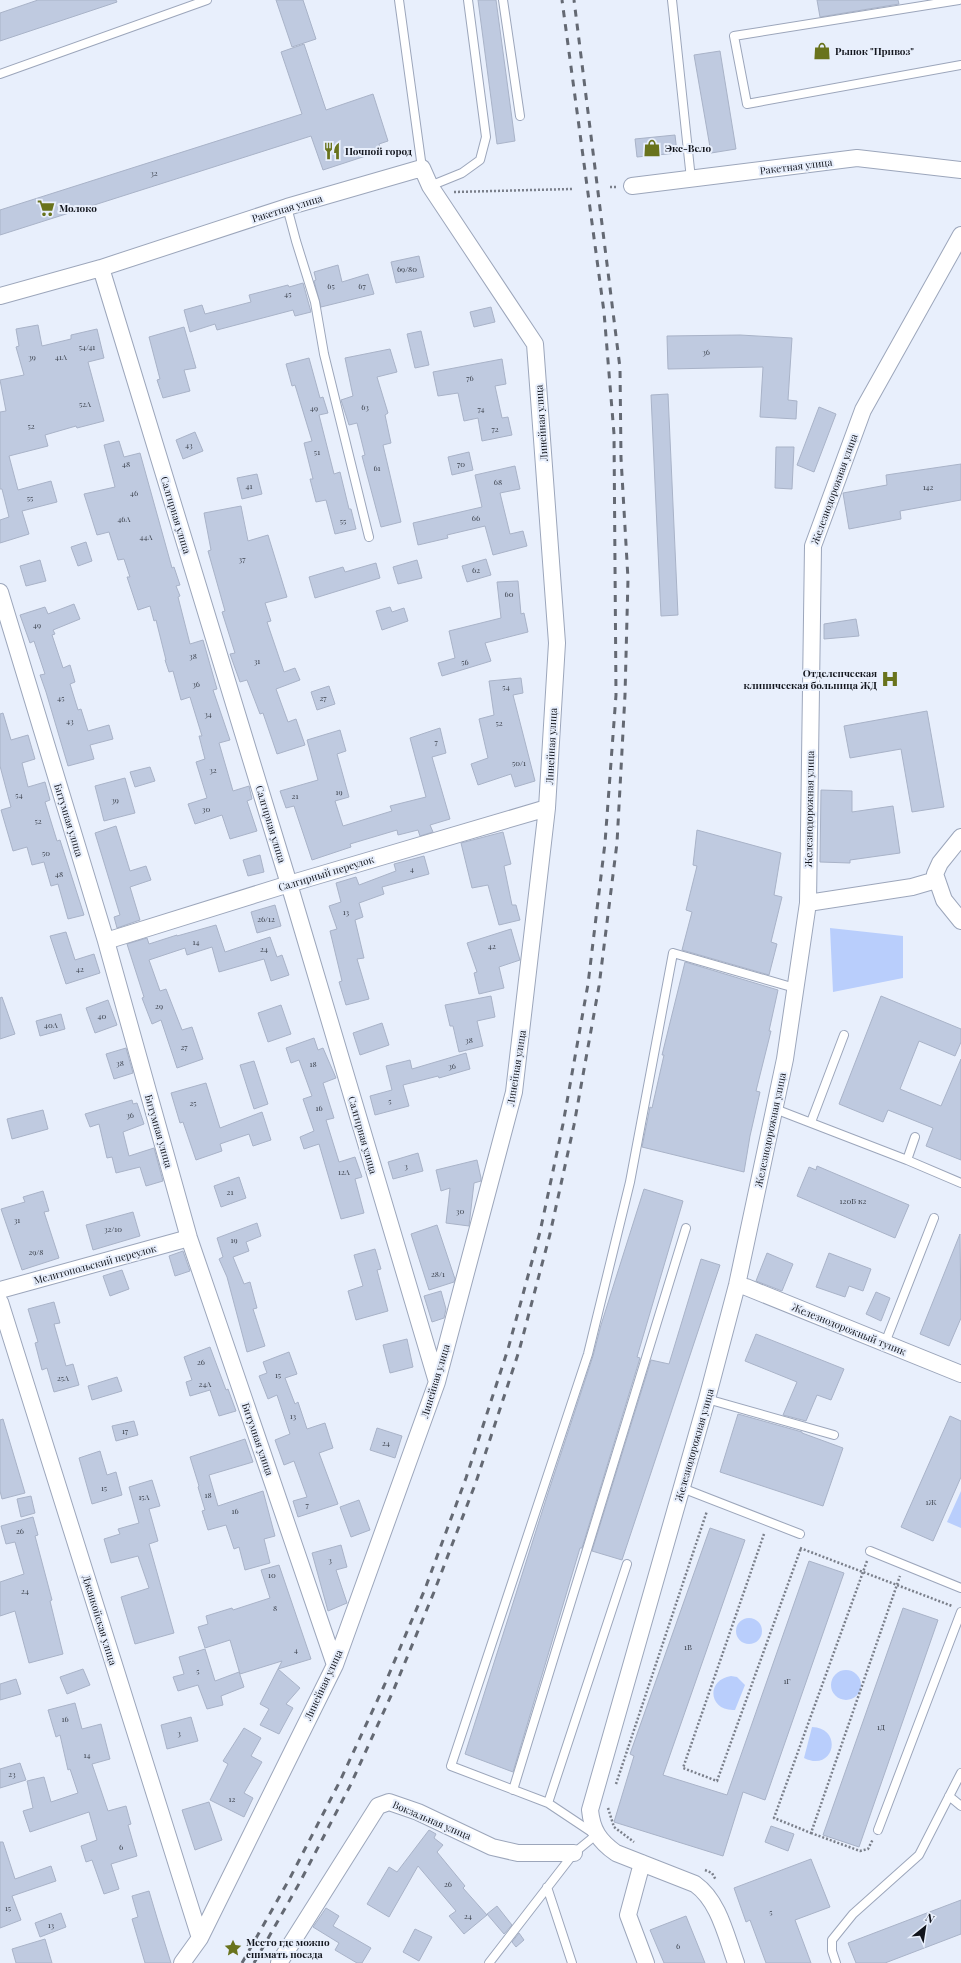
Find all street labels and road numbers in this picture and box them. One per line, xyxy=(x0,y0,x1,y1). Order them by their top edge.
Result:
street label: Ракетная улица xyxy=(759,155,833,177)
street label: Ракетная улица xyxy=(250,191,324,225)
street label: Линейная улица xyxy=(531,384,551,463)
street label: Железнодорожная улица xyxy=(807,432,861,546)
street label: Салгирная улица xyxy=(158,475,194,555)
street label: Линейная улица xyxy=(542,707,560,786)
street label: Железнодорожная улица xyxy=(801,750,817,868)
street label: Битумная улица xyxy=(51,782,87,858)
street label: Салгирная улица xyxy=(253,784,289,864)
street label: Салгирный переулок xyxy=(276,852,376,894)
street label: Линейная улица xyxy=(503,1029,529,1108)
street label: Железнодорожная улица xyxy=(751,1071,789,1189)
street label: Битумная улица xyxy=(142,1093,176,1169)
street label: Салгирная улица xyxy=(345,1095,381,1175)
street label: Мелитопольский переулок xyxy=(32,1241,158,1287)
street label: Железнодорожный тупик xyxy=(790,1300,908,1358)
street label: Линейная улица xyxy=(417,1342,453,1421)
street label: Железнодорожная улица xyxy=(671,1387,717,1503)
street label: Битумная улица xyxy=(239,1401,277,1477)
street label: Джанкойская улица xyxy=(80,1573,120,1667)
street label: Линейная улица xyxy=(300,1647,346,1724)
street label: Вокзальная улица xyxy=(391,1797,473,1843)

